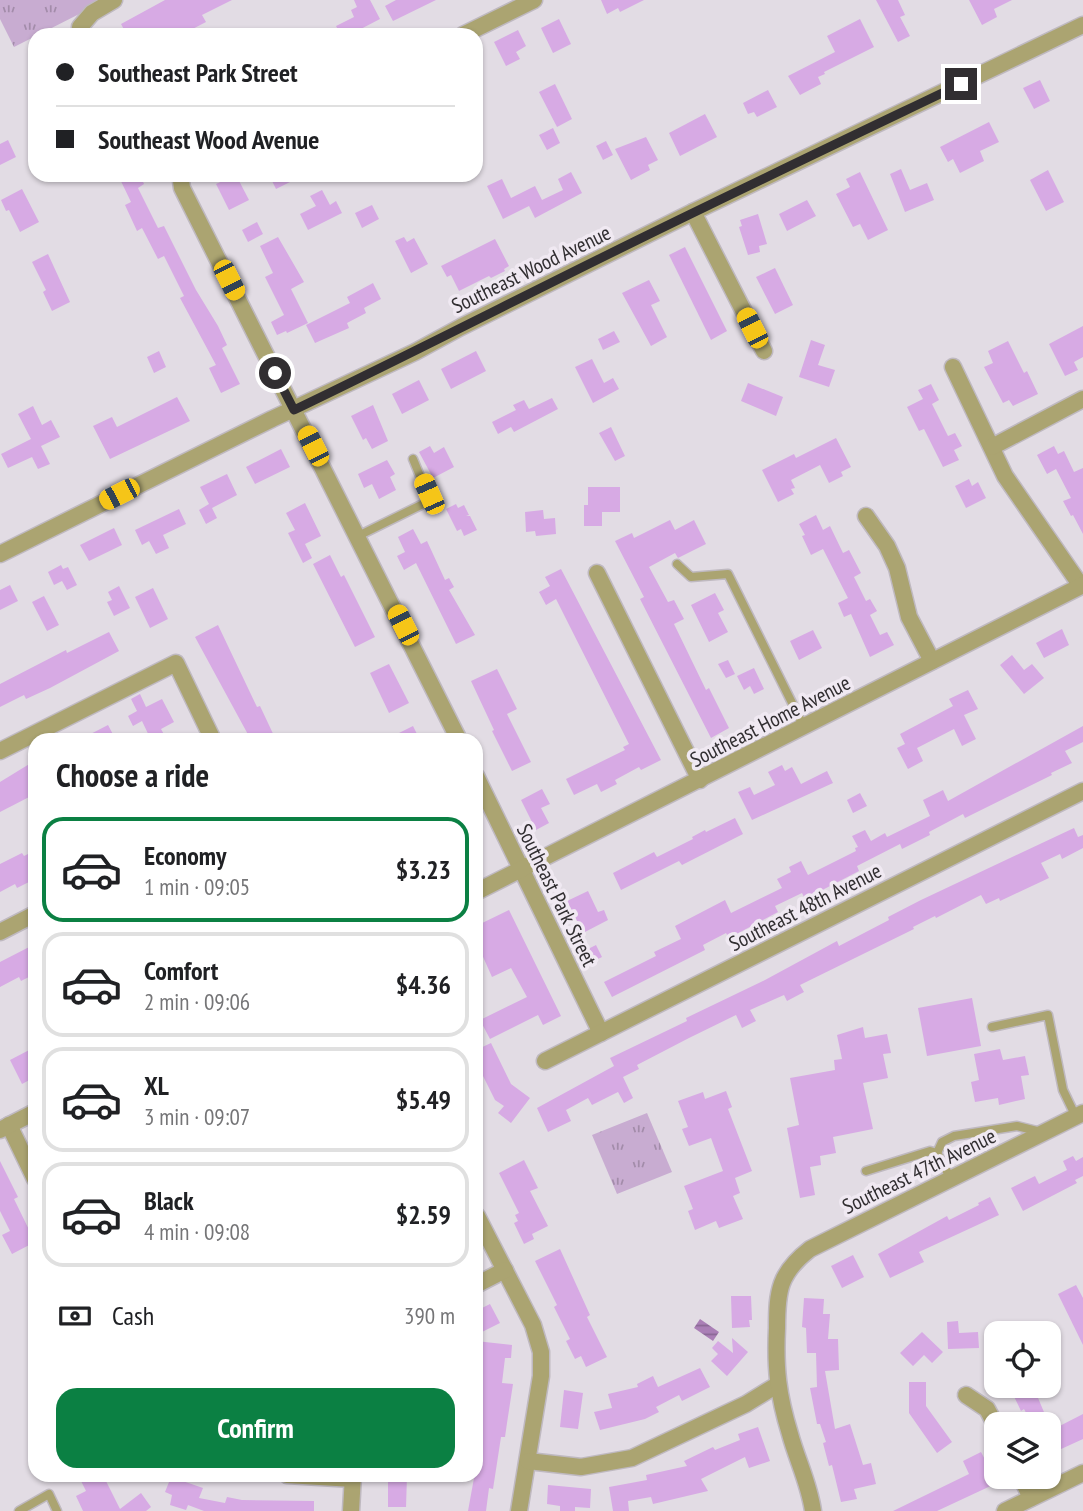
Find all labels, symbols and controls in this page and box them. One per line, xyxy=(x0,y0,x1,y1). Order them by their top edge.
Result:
text: Southeast Park Street xyxy=(98,56,298,89)
route end xyxy=(945,68,977,100)
text: Southeast Wood Avenue xyxy=(98,123,319,156)
street label: Southeast Wood Avenue xyxy=(447,219,615,319)
car xyxy=(211,257,248,303)
car xyxy=(734,305,771,351)
route start xyxy=(259,357,291,389)
car xyxy=(295,423,332,469)
car xyxy=(411,471,448,517)
car xyxy=(96,475,143,513)
car xyxy=(385,602,422,648)
street label: Southeast Home Avenue xyxy=(685,669,855,773)
text: Choose a ride xyxy=(56,754,209,796)
street label: Southeast Park Street xyxy=(511,819,603,971)
icon: car xyxy=(60,838,123,901)
text: Economy xyxy=(144,839,226,872)
text: $3.23 xyxy=(396,853,451,886)
street label: Southeast 48th Avenue xyxy=(724,857,886,957)
text: 1 min · 09:05 xyxy=(144,872,250,901)
icon: car xyxy=(60,953,123,1016)
text: Comfort xyxy=(144,954,218,987)
text: $4.36 xyxy=(396,968,451,1001)
text: 2 min · 09:06 xyxy=(144,987,250,1016)
icon: car xyxy=(60,1068,123,1131)
text: XL xyxy=(144,1069,169,1102)
text: $5.49 xyxy=(396,1083,451,1116)
text: 3 min · 09:07 xyxy=(144,1102,250,1131)
street label: Southeast 47th Avenue xyxy=(838,1122,1000,1220)
icon: car xyxy=(60,1183,123,1246)
text: Black xyxy=(144,1184,194,1217)
text: $2.59 xyxy=(396,1198,451,1231)
text: 4 min · 09:08 xyxy=(144,1217,250,1246)
icon: cash xyxy=(56,1297,94,1335)
text: Cash xyxy=(112,1299,154,1332)
text: 390 m xyxy=(404,1301,455,1330)
map controls xyxy=(984,1321,1061,1489)
button: locate xyxy=(984,1321,1061,1398)
button: Confirm xyxy=(56,1388,455,1468)
button: layers xyxy=(984,1412,1061,1489)

